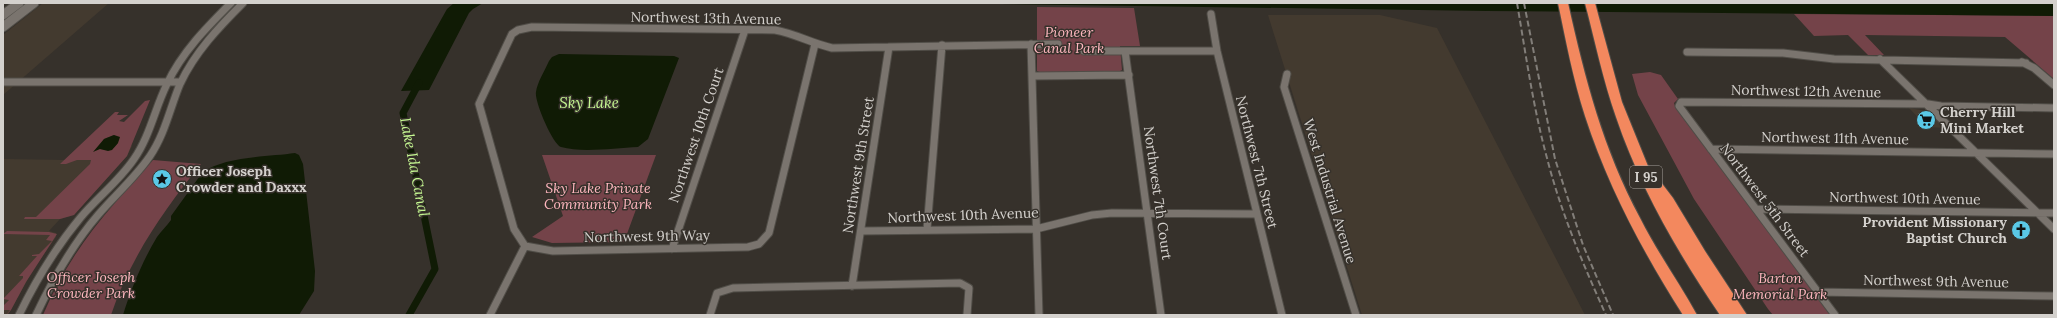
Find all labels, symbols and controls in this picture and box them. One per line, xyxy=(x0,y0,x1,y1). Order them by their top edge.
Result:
street label: Northwest 13th Avenue xyxy=(630,8,782,28)
park label: Pioneer Canal Park xyxy=(1034,23,1104,57)
street label: Northwest 10th Court xyxy=(664,64,728,205)
street label: Northwest 12th Avenue xyxy=(1731,81,1882,101)
water label: Sky Lake xyxy=(559,93,619,112)
street label: Northwest 7th Street xyxy=(1232,94,1282,231)
street label: Northwest 9th Street xyxy=(838,95,878,235)
place label: Cherry Hill Mini Market xyxy=(1940,103,2024,137)
supermarket icon: Cherry Hill Mini Market xyxy=(1915,109,1937,131)
water label: Lake Ida Canal xyxy=(396,116,434,219)
street label: West Industrial Avenue xyxy=(1299,116,1361,266)
street label: Northwest 7th Court xyxy=(1140,125,1176,262)
street label: Northwest 11th Avenue xyxy=(1761,128,1910,148)
street label: Northwest 5th Street xyxy=(1716,140,1814,261)
place label: Officer Joseph Crowder and Daxxx xyxy=(176,162,307,196)
road number: I 95 xyxy=(1630,166,1662,188)
place icon: Officer Joseph Crowder and Daxxx xyxy=(151,168,173,190)
park label: Sky Lake Private Community Park xyxy=(544,179,652,213)
street label: Northwest 10th Avenue xyxy=(1829,188,1981,208)
street label: Northwest 10th Avenue xyxy=(887,203,1039,227)
place label: Provident Missionary Baptist Church xyxy=(1862,213,2007,247)
church icon: Provident Missionary Baptist Church xyxy=(2010,219,2032,241)
street label: Northwest 9th Way xyxy=(584,226,711,246)
park label: Officer Joseph Crowder Park xyxy=(47,268,135,302)
park label: Barton Memorial Park xyxy=(1733,269,1827,303)
street label: Northwest 9th Avenue xyxy=(1863,271,2010,291)

